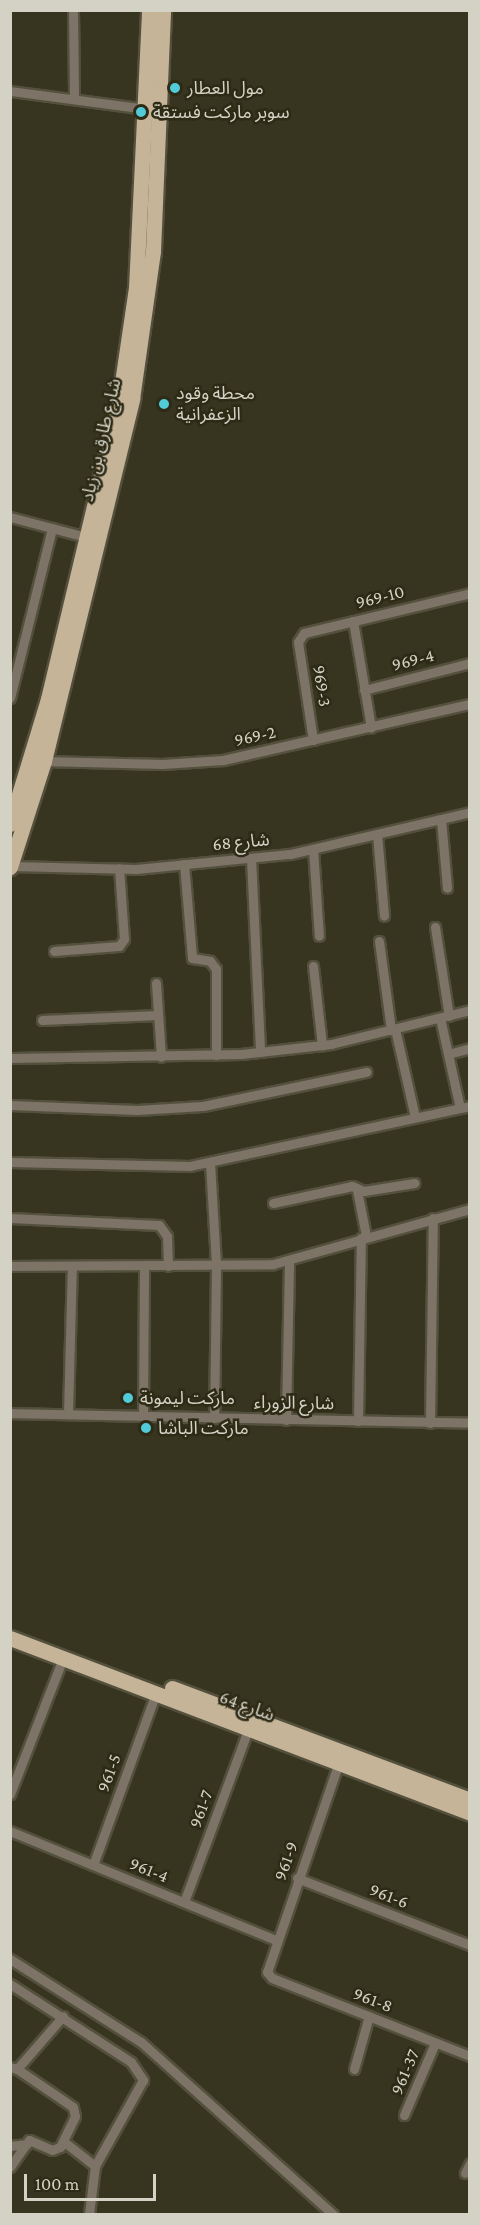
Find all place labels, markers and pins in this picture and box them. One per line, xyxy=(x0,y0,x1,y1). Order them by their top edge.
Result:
place label: مول العطار xyxy=(187,77,264,99)
marker: مول العطار xyxy=(168,81,182,95)
place label: سوبر ماركت فستقة xyxy=(153,101,290,123)
marker: سوبر ماركت فستقة xyxy=(134,105,148,119)
place label: محطة وقود الزعفرانية xyxy=(176,383,255,426)
marker: محطة وقود الزعفرانية xyxy=(157,397,171,411)
place label: ماركت ليمونة xyxy=(140,1387,235,1409)
marker: ماركت ليمونة xyxy=(121,1391,135,1405)
place label: ماركت الباشا xyxy=(158,1417,249,1439)
marker: ماركت الباشا xyxy=(139,1421,153,1435)

